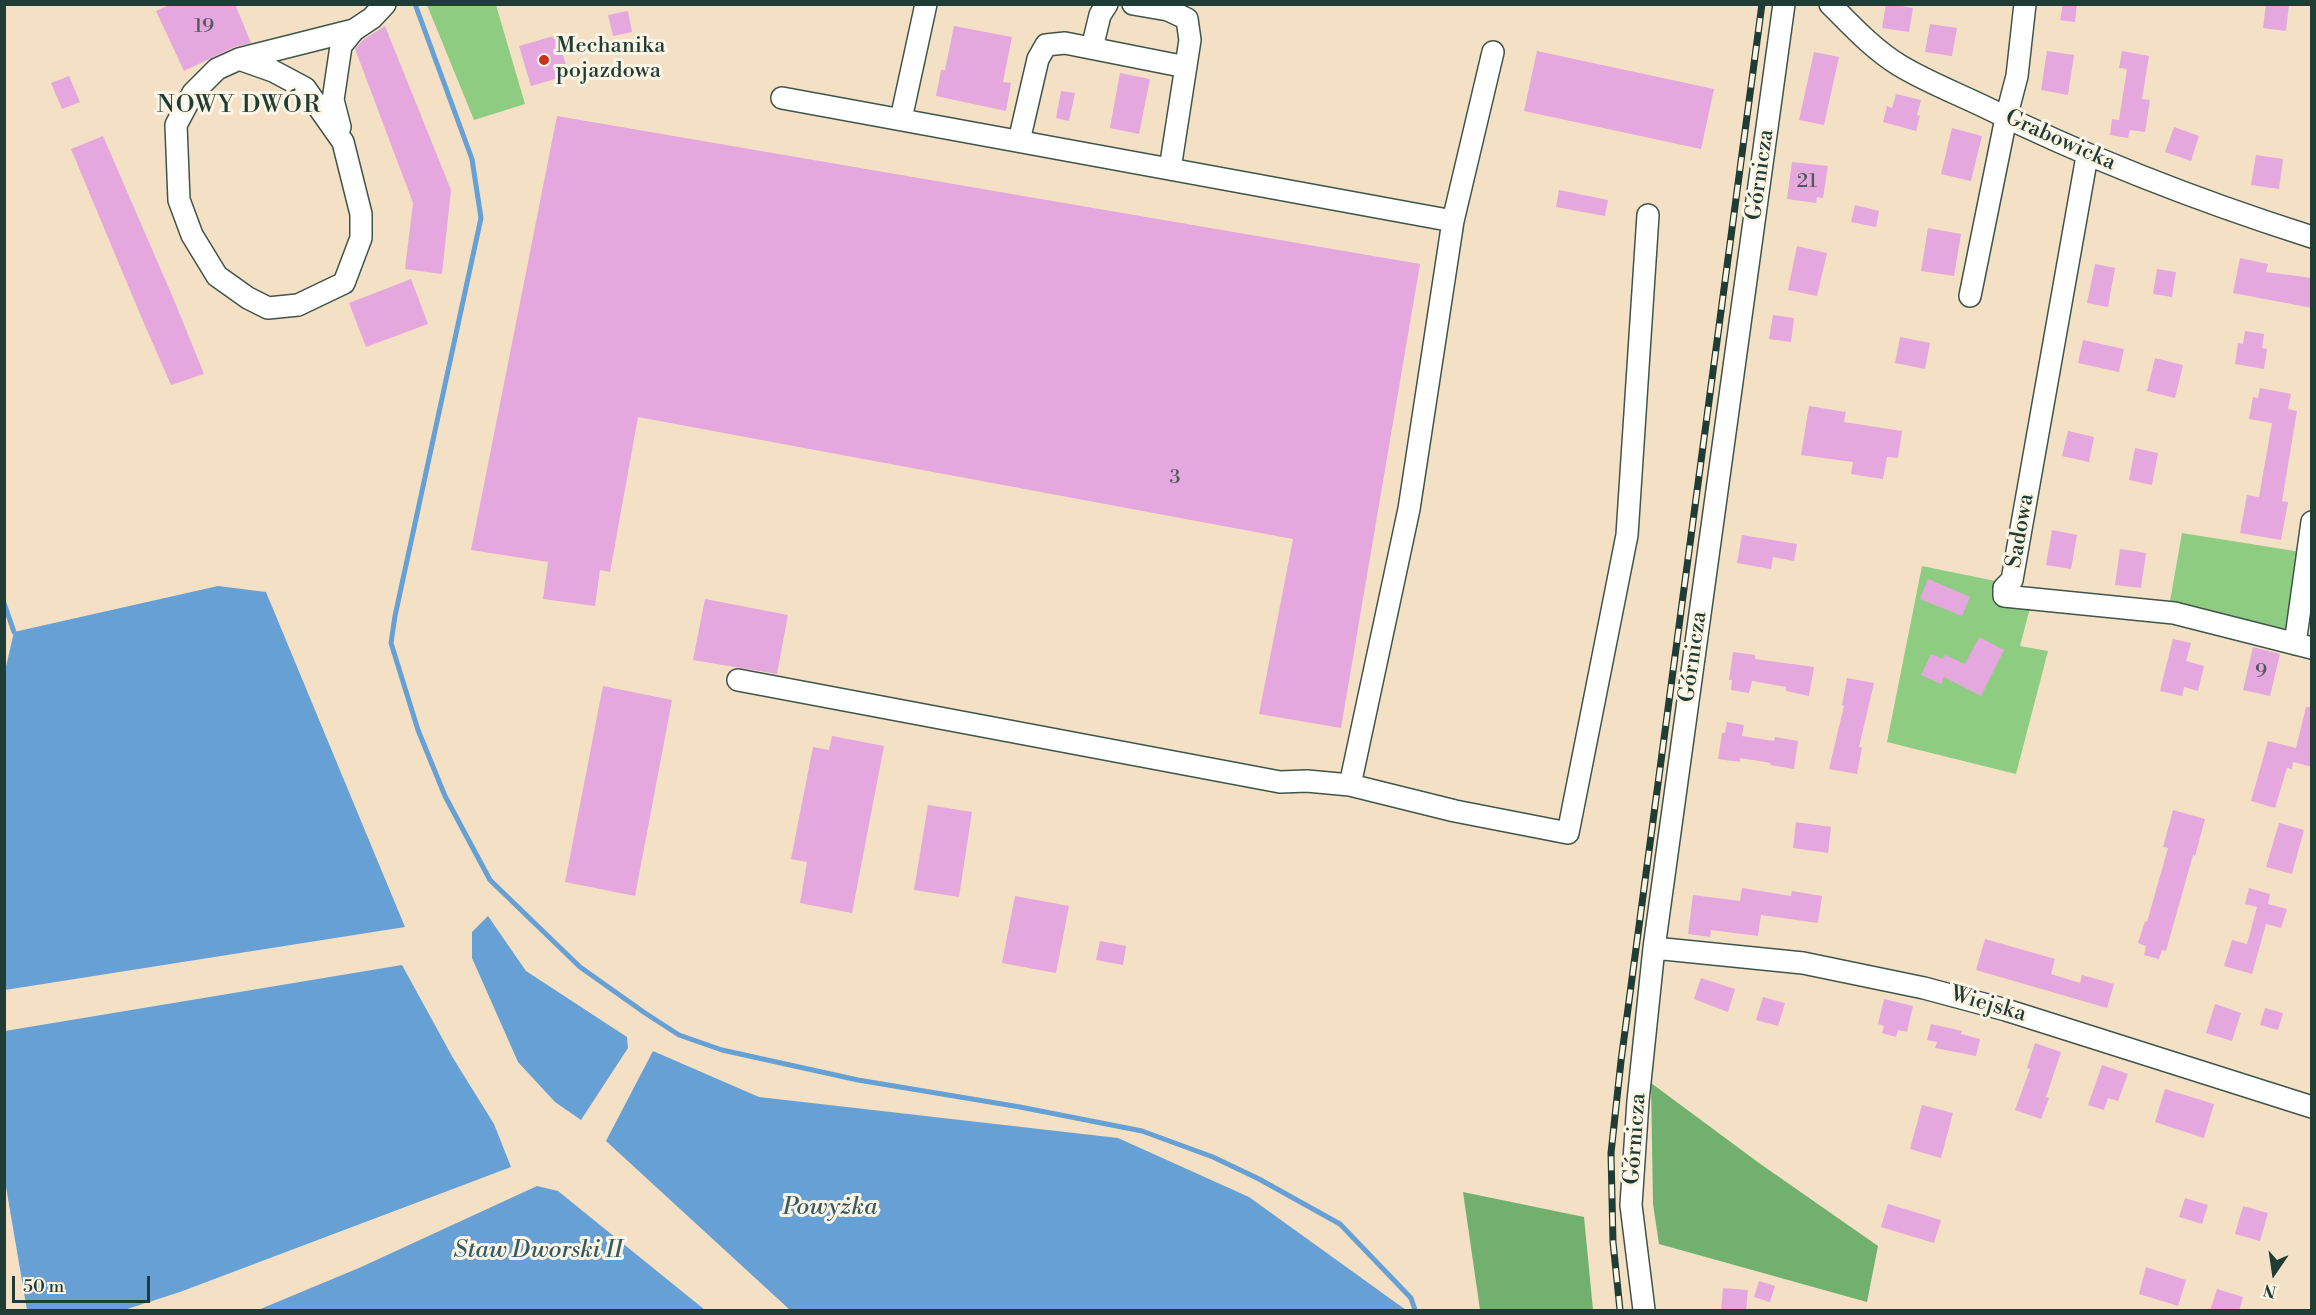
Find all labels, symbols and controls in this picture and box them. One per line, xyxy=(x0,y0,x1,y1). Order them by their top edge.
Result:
house number: 19 xyxy=(194,15,214,39)
place label: Mechanika pojazdowa xyxy=(556,34,665,86)
marker: Mechanika pojazdowa xyxy=(537,53,551,67)
district label: NOWY DWÓR xyxy=(157,92,321,120)
street label: Grabowicka xyxy=(2001,105,2119,177)
street label: Górnicza xyxy=(1742,128,1780,222)
house number: 21 xyxy=(1797,170,1817,194)
house number: 3 xyxy=(1169,466,1181,490)
street label: Sadowa xyxy=(2002,492,2040,570)
street label: Górnicza xyxy=(1675,610,1713,704)
house number: 9 xyxy=(2255,660,2267,684)
street label: Wiejska xyxy=(1947,982,2029,1028)
street label: Górnicza xyxy=(1620,1092,1652,1186)
water label: Powyżka xyxy=(783,1194,877,1222)
water label: Staw Dworski II xyxy=(454,1237,622,1265)
north arrow xyxy=(2244,1243,2304,1303)
scale bar xyxy=(15,1264,153,1302)
text: 50 m xyxy=(23,1275,64,1298)
text: N xyxy=(2262,1279,2278,1302)

